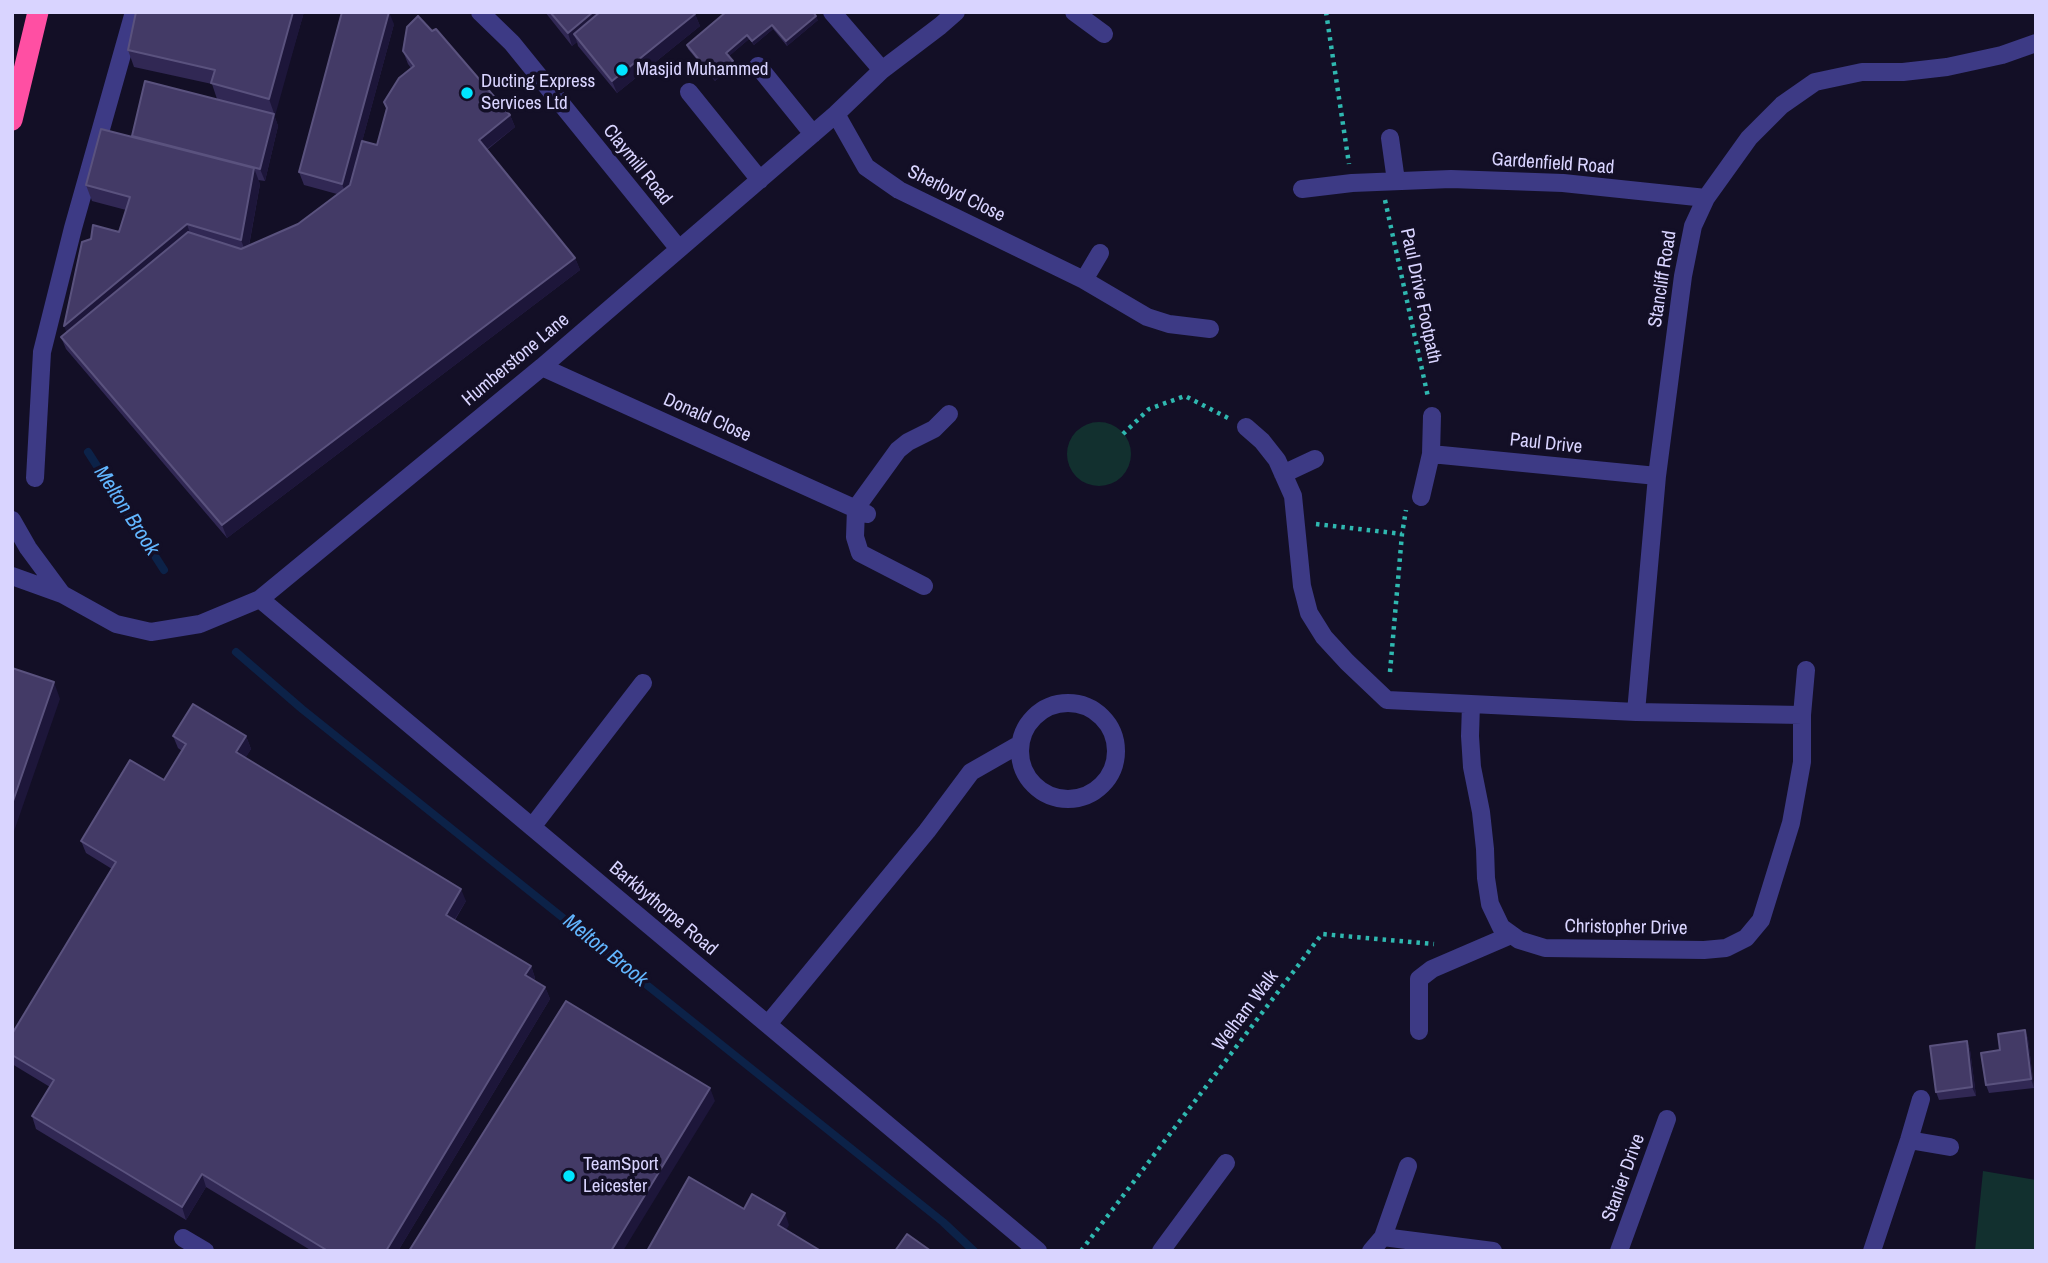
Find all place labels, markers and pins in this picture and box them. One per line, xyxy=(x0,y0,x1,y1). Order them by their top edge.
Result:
place label: Masjid Muhammed xyxy=(636,59,768,81)
marker: Masjid Muhammed xyxy=(614,62,630,78)
place label: Ducting Express Services Ltd xyxy=(481,71,595,115)
marker: Ducting Express Services Ltd xyxy=(459,85,475,101)
place label: TeamSport Leicester xyxy=(583,1154,658,1198)
marker: TeamSport Leicester xyxy=(561,1168,577,1184)

